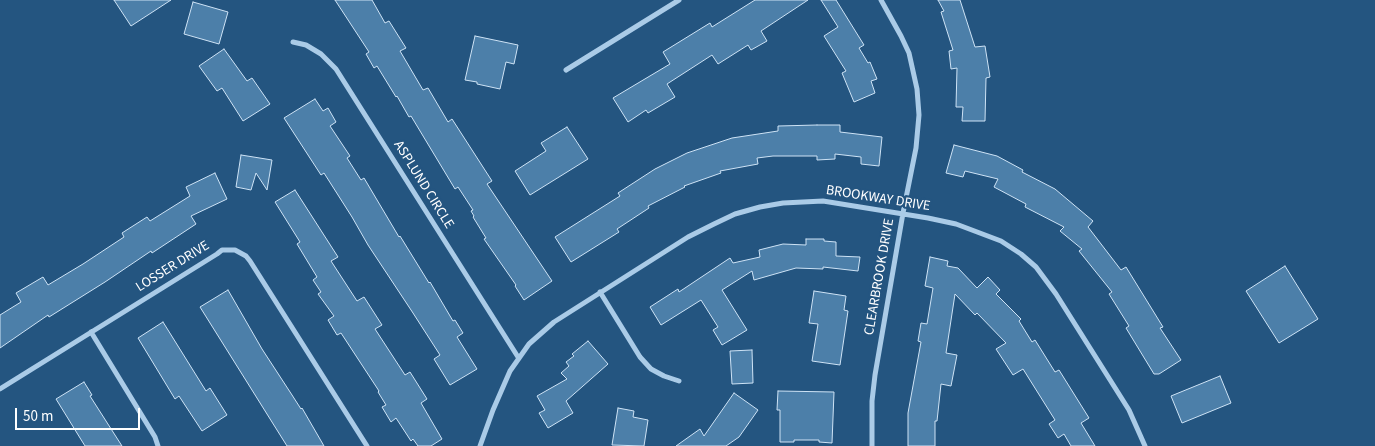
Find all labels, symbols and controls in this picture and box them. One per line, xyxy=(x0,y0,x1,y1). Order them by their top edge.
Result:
street label: ASPLUND CIRCLE xyxy=(389,138,457,232)
street label: BROOKWAY DRIVE xyxy=(825,182,931,216)
street label: CLEARBROOK DRIVE xyxy=(861,217,899,337)
street label: LOSSER DRIVE xyxy=(133,238,213,296)
scale bar xyxy=(18,398,142,430)
text: 50 m xyxy=(23,406,53,427)

